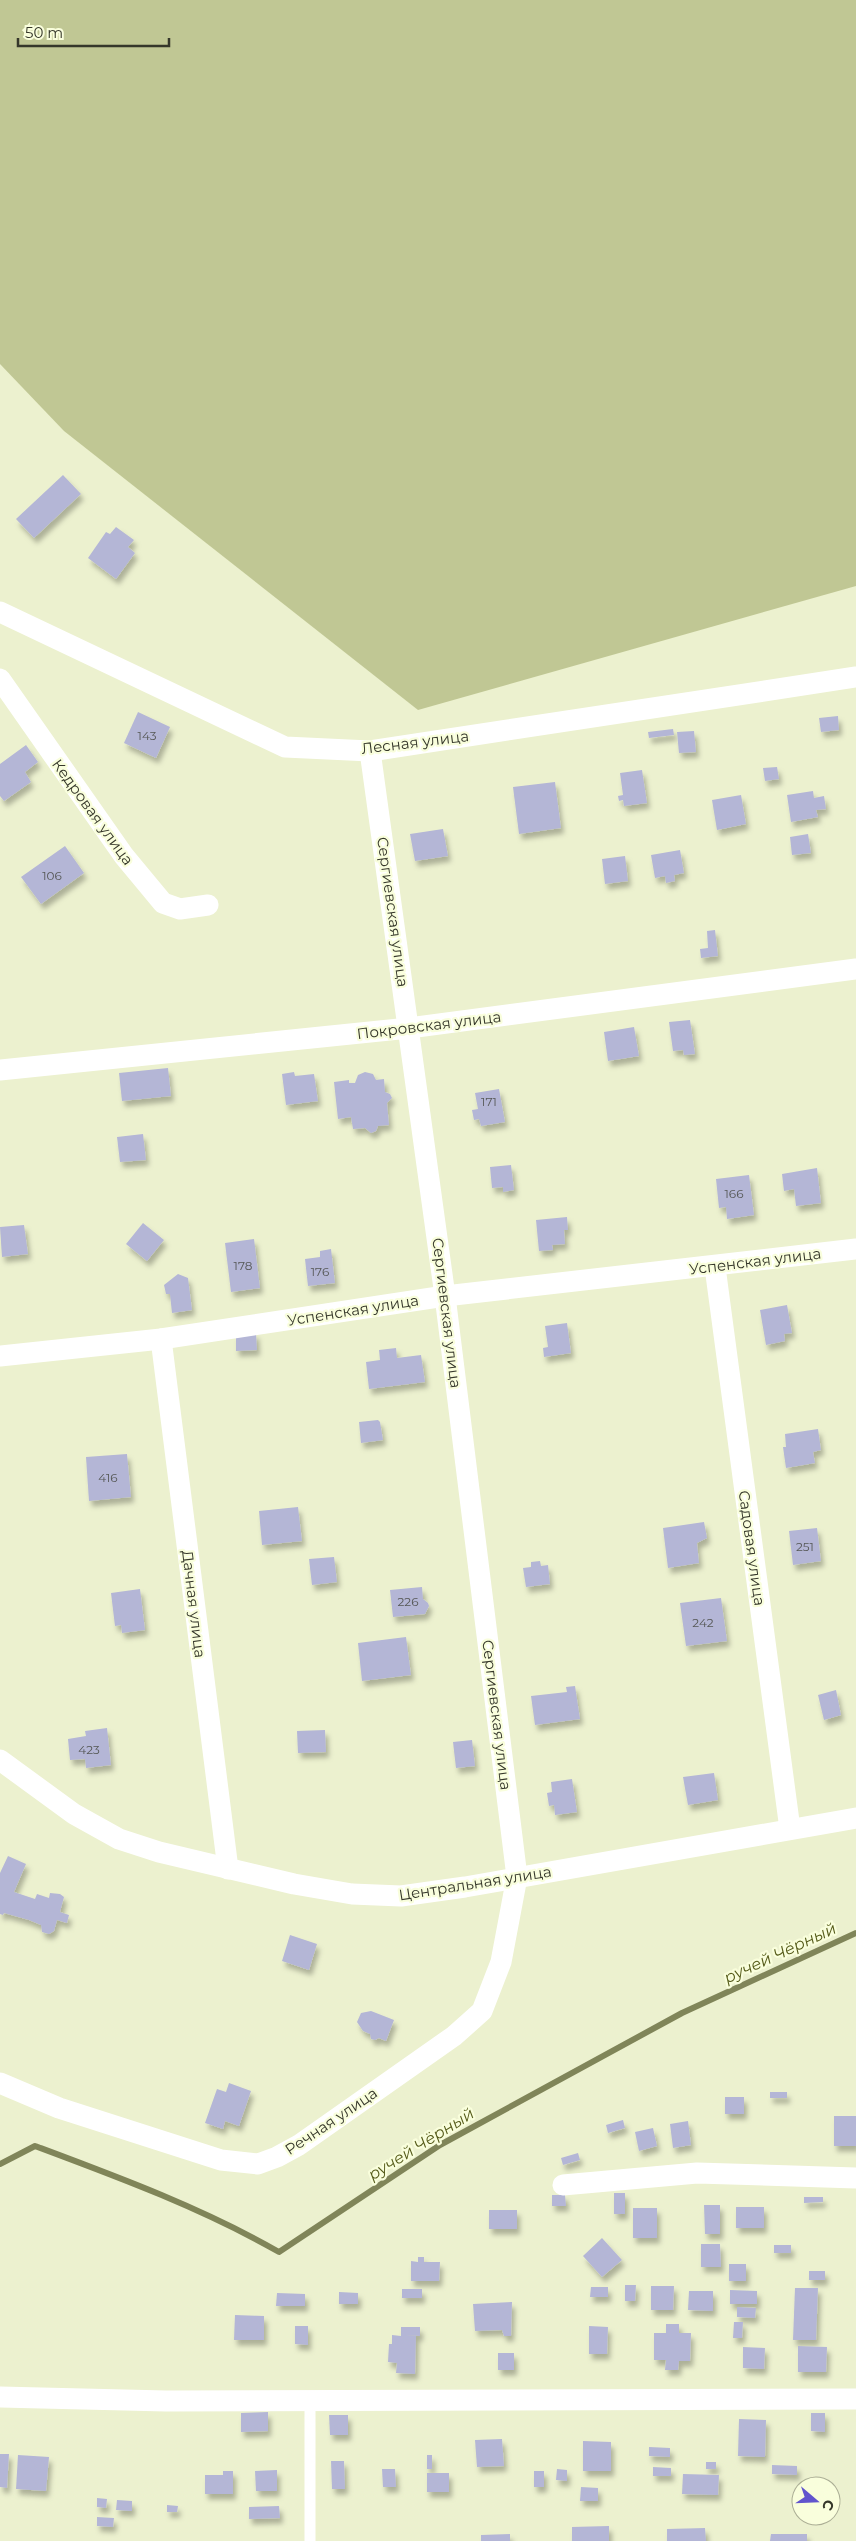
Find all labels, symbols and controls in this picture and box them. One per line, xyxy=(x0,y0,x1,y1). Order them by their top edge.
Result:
scale bar xyxy=(18,15,169,47)
text: 50 m xyxy=(25,23,63,42)
street label: Лесная улица xyxy=(360,726,470,758)
house number: 143 xyxy=(138,728,157,743)
street label: Кедровая улица xyxy=(48,755,138,869)
street label: Сергиевская улица xyxy=(373,836,413,988)
house number: 106 xyxy=(42,868,62,883)
street label: Покровская улица xyxy=(356,1007,502,1043)
house number: 171 xyxy=(481,1094,497,1109)
house number: 166 xyxy=(725,1186,743,1201)
street label: Сергиевская улица xyxy=(428,1237,466,1389)
street label: Успенская улица xyxy=(688,1243,822,1279)
house number: 178 xyxy=(234,1258,253,1273)
house number: 176 xyxy=(311,1264,329,1279)
street label: Успенская улица xyxy=(286,1290,420,1330)
house number: 416 xyxy=(98,1470,118,1485)
street label: Садовая улица xyxy=(734,1489,770,1607)
house number: 251 xyxy=(796,1539,814,1554)
street label: Дачная улица xyxy=(178,1549,210,1659)
house number: 226 xyxy=(398,1594,418,1609)
house number: 242 xyxy=(692,1615,714,1630)
street label: Сергиевская улица xyxy=(478,1639,516,1791)
house number: 423 xyxy=(78,1742,100,1757)
street label: Центральная улица xyxy=(397,1862,553,1904)
water label: ручей Чёрный xyxy=(721,1919,839,1987)
street label: Речная улица xyxy=(281,2083,381,2159)
water label: ручей Чёрный xyxy=(364,2104,478,2184)
north arrow xyxy=(791,2476,841,2526)
text: С xyxy=(818,2497,838,2513)

